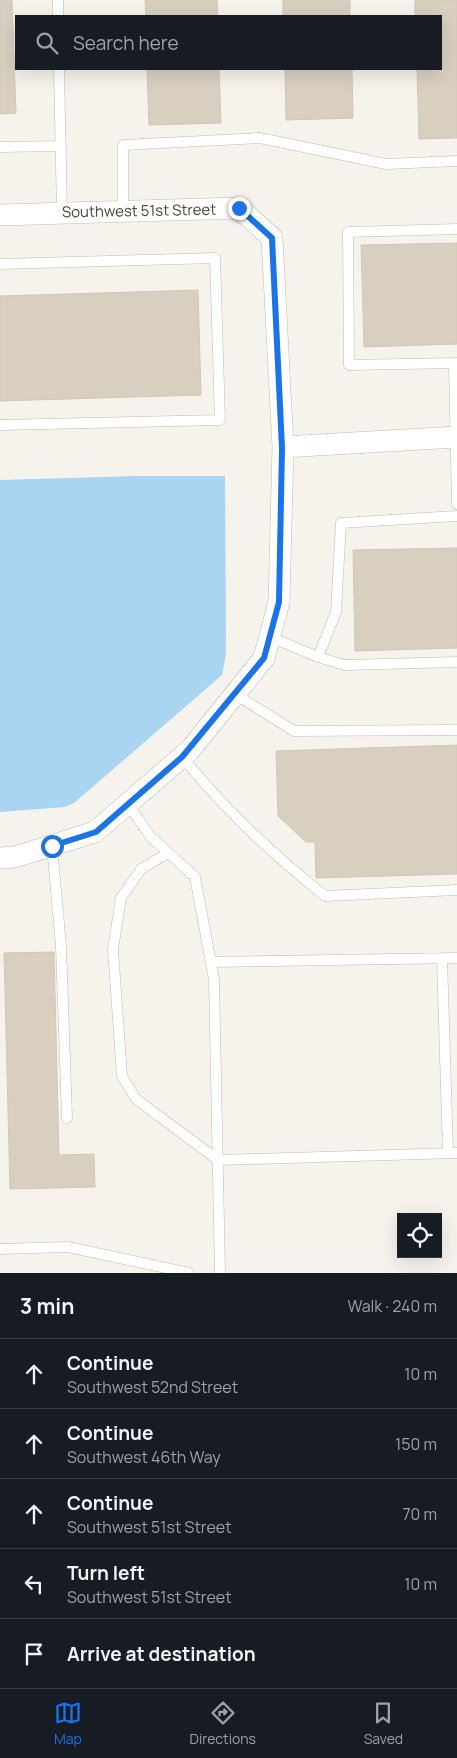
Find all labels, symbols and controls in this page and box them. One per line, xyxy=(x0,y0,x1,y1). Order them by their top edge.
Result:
search box xyxy=(15,15,442,70)
icon: search xyxy=(33,29,61,57)
text: Search here xyxy=(73,30,179,56)
route end xyxy=(228,197,251,220)
street label: Southwest 51st Street xyxy=(62,199,216,222)
route start xyxy=(41,835,64,858)
map controls xyxy=(397,1213,442,1258)
button: locate xyxy=(397,1213,442,1258)
text: 3 min xyxy=(20,1292,74,1320)
text: Walk · 240 m xyxy=(347,1295,437,1317)
text: Continue xyxy=(67,1350,153,1376)
icon: ahead xyxy=(20,1360,48,1388)
text: 10 m xyxy=(404,1363,437,1385)
text: Southwest 52nd Street xyxy=(67,1376,238,1398)
text: Continue xyxy=(67,1420,153,1446)
icon: ahead xyxy=(20,1430,48,1458)
text: 150 m xyxy=(395,1433,437,1455)
text: Southwest 46th Way xyxy=(67,1446,221,1468)
text: Continue xyxy=(67,1490,153,1516)
icon: ahead xyxy=(20,1500,48,1528)
text: 70 m xyxy=(402,1503,437,1525)
text: Southwest 51st Street xyxy=(67,1516,232,1538)
text: Turn left xyxy=(67,1560,145,1586)
icon: left xyxy=(20,1570,48,1598)
text: 10 m xyxy=(404,1573,437,1595)
text: Southwest 51st Street xyxy=(67,1586,232,1608)
icon: arrive xyxy=(20,1640,48,1668)
text: Arrive at destination xyxy=(67,1641,256,1667)
tab: Map xyxy=(54,1699,82,1748)
tab: Directions xyxy=(190,1699,256,1748)
tab: Saved xyxy=(364,1699,403,1748)

